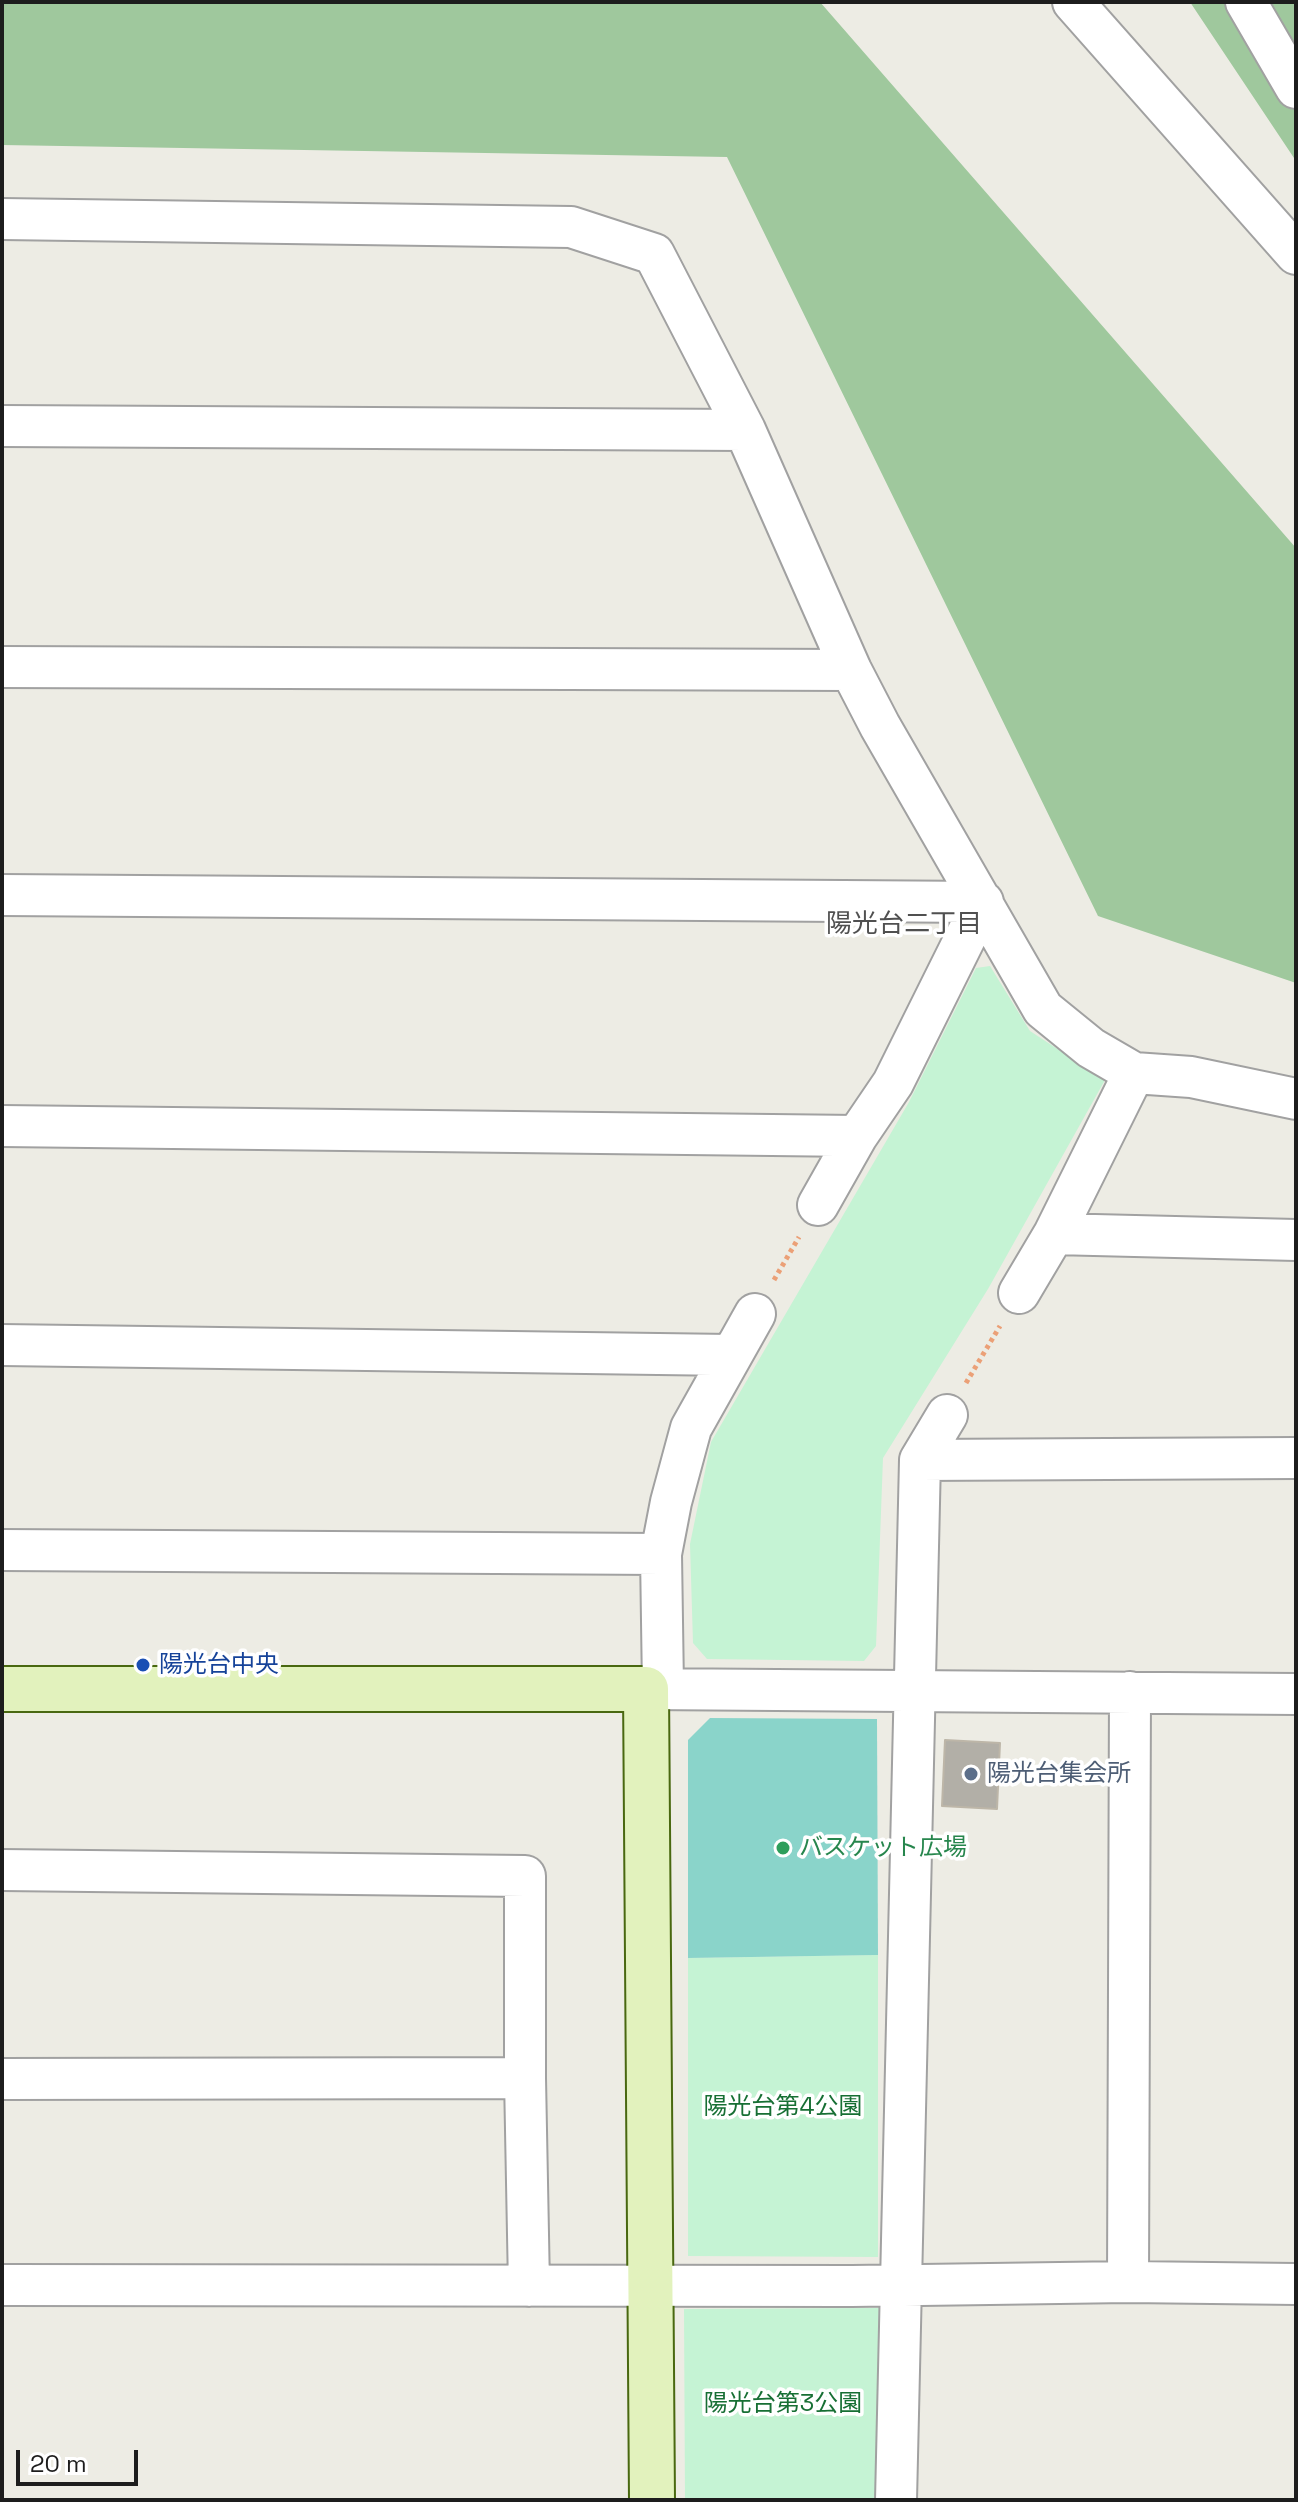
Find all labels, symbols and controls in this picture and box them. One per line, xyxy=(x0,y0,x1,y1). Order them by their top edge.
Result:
district label: 陽光台二丁目 xyxy=(826,909,982,941)
place label: 陽光台中央 xyxy=(159,1651,279,1679)
marker: 陽光台中央 xyxy=(134,1656,152,1674)
place label: 陽光台集会所 xyxy=(987,1760,1131,1788)
marker: 陽光台集会所 xyxy=(962,1765,980,1783)
place label: バスケット広場 xyxy=(799,1834,967,1862)
marker: バスケット広場 xyxy=(774,1839,792,1857)
park label: 陽光台第4公園 xyxy=(704,2093,862,2121)
park label: 陽光台第3公園 xyxy=(704,2390,862,2418)
scale bar xyxy=(20,2434,142,2484)
text: 20 m xyxy=(30,2448,87,2479)

